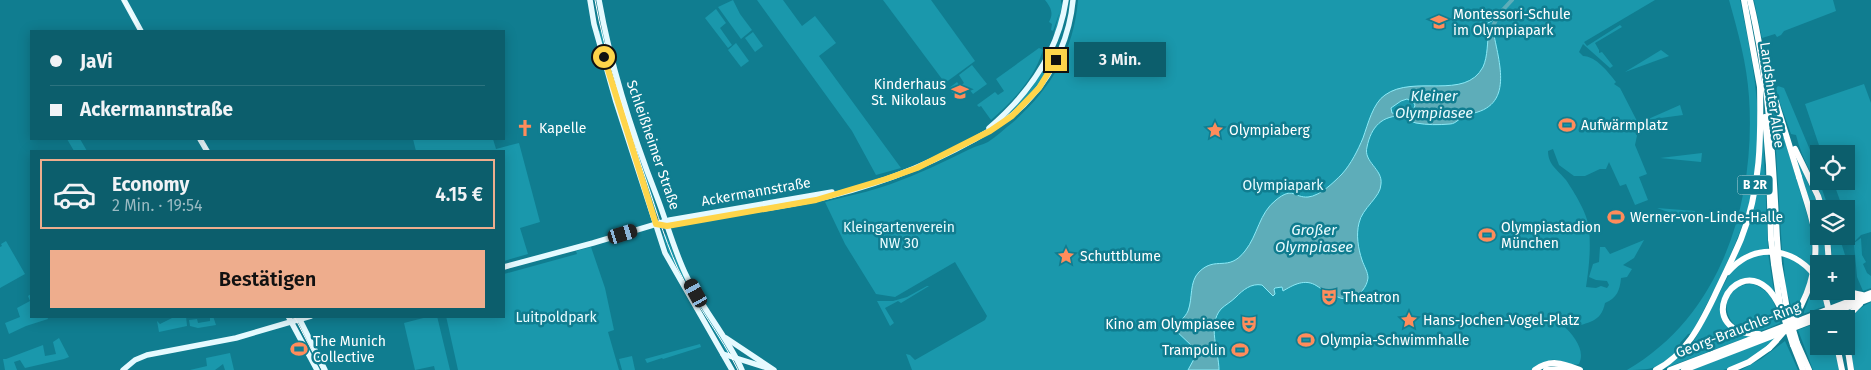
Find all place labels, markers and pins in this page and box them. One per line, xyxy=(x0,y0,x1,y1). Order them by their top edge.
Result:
place label: Montessori-Schule im Olympiapark xyxy=(1453,6,1571,39)
school or university icon: Montessori-Schule im Olympiapark xyxy=(1429,12,1449,32)
place label: Kinderhaus St. Nikolaus xyxy=(871,76,946,109)
school or university icon: Kinderhaus St. Nikolaus xyxy=(950,82,970,102)
sports icon: Aufwärmplatz xyxy=(1557,115,1577,135)
place label: Aufwärmplatz xyxy=(1581,117,1668,134)
church icon: Kapelle xyxy=(515,118,535,138)
place label: Kapelle xyxy=(539,120,586,137)
place icon: Olympiaberg xyxy=(1205,120,1225,140)
place label: Olympiaberg xyxy=(1229,122,1311,139)
sports icon: Werner-von-Linde-Halle xyxy=(1606,207,1626,227)
place label: Werner-von-Linde-Halle xyxy=(1630,209,1783,226)
place label: Olympiastadion München xyxy=(1501,219,1601,252)
sports icon: Olympiastadion München xyxy=(1477,225,1497,245)
place icon: Schuttblume xyxy=(1056,246,1076,266)
place label: Schuttblume xyxy=(1080,248,1161,265)
theatre icon: Theatron xyxy=(1319,287,1339,307)
place label: Theatron xyxy=(1343,289,1400,306)
place icon: Hans-Jochen-Vogel-Platz xyxy=(1399,310,1419,330)
place label: Hans-Jochen-Vogel-Platz xyxy=(1423,312,1579,329)
theatre icon: Kino am Olympiasee xyxy=(1239,314,1259,334)
place label: Kino am Olympiasee xyxy=(1105,316,1235,333)
sports icon: Olympia-Schwimmhalle xyxy=(1296,330,1316,350)
place label: Olympia-Schwimmhalle xyxy=(1320,332,1469,349)
place label: The Munich Collective xyxy=(313,333,386,366)
sports icon: The Munich Collective xyxy=(289,339,309,359)
sports icon: Trampolin xyxy=(1230,340,1250,360)
place label: Trampolin xyxy=(1162,342,1226,359)

